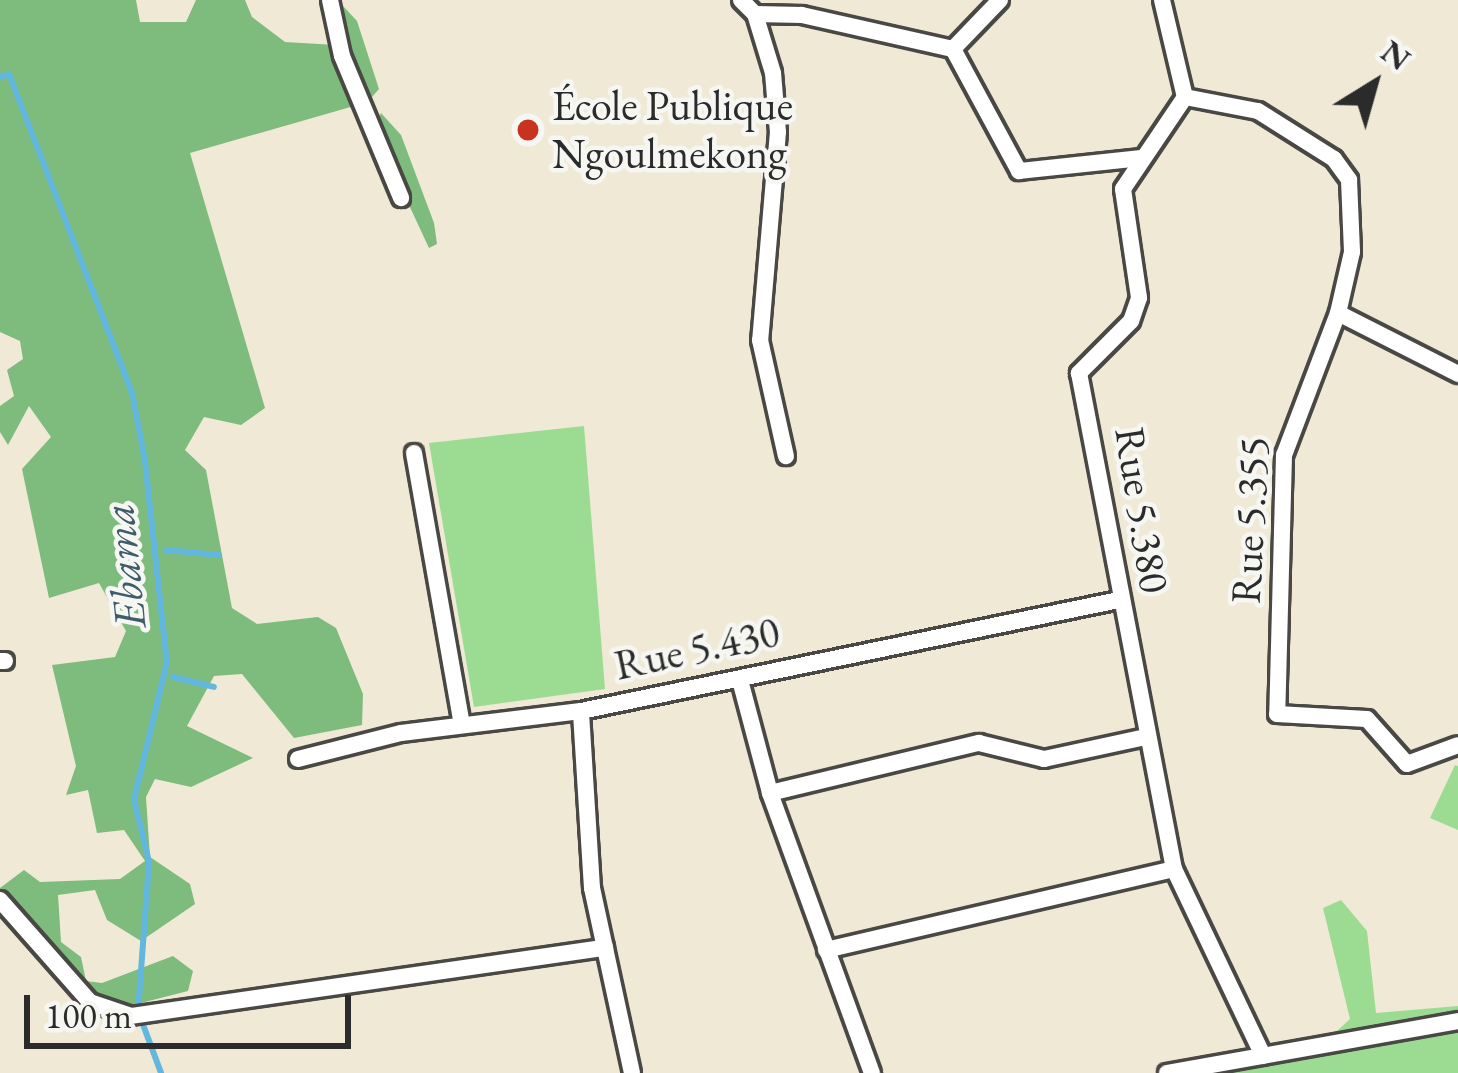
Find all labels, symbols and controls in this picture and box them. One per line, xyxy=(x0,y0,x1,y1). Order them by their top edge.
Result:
north arrow xyxy=(1314,24,1434,144)
text: N xyxy=(1372,30,1420,80)
place label: École Publique Ngoulmekong xyxy=(552,81,793,180)
marker: École Publique Ngoulmekong xyxy=(515,117,541,143)
street label: Rue 5.380 xyxy=(1104,424,1180,596)
street label: Rue 5.355 xyxy=(1220,435,1280,605)
water label: Ebama xyxy=(91,501,157,631)
street label: Rue 5.430 xyxy=(610,607,784,691)
scale bar xyxy=(30,971,357,1045)
text: 100 m xyxy=(45,992,132,1039)

